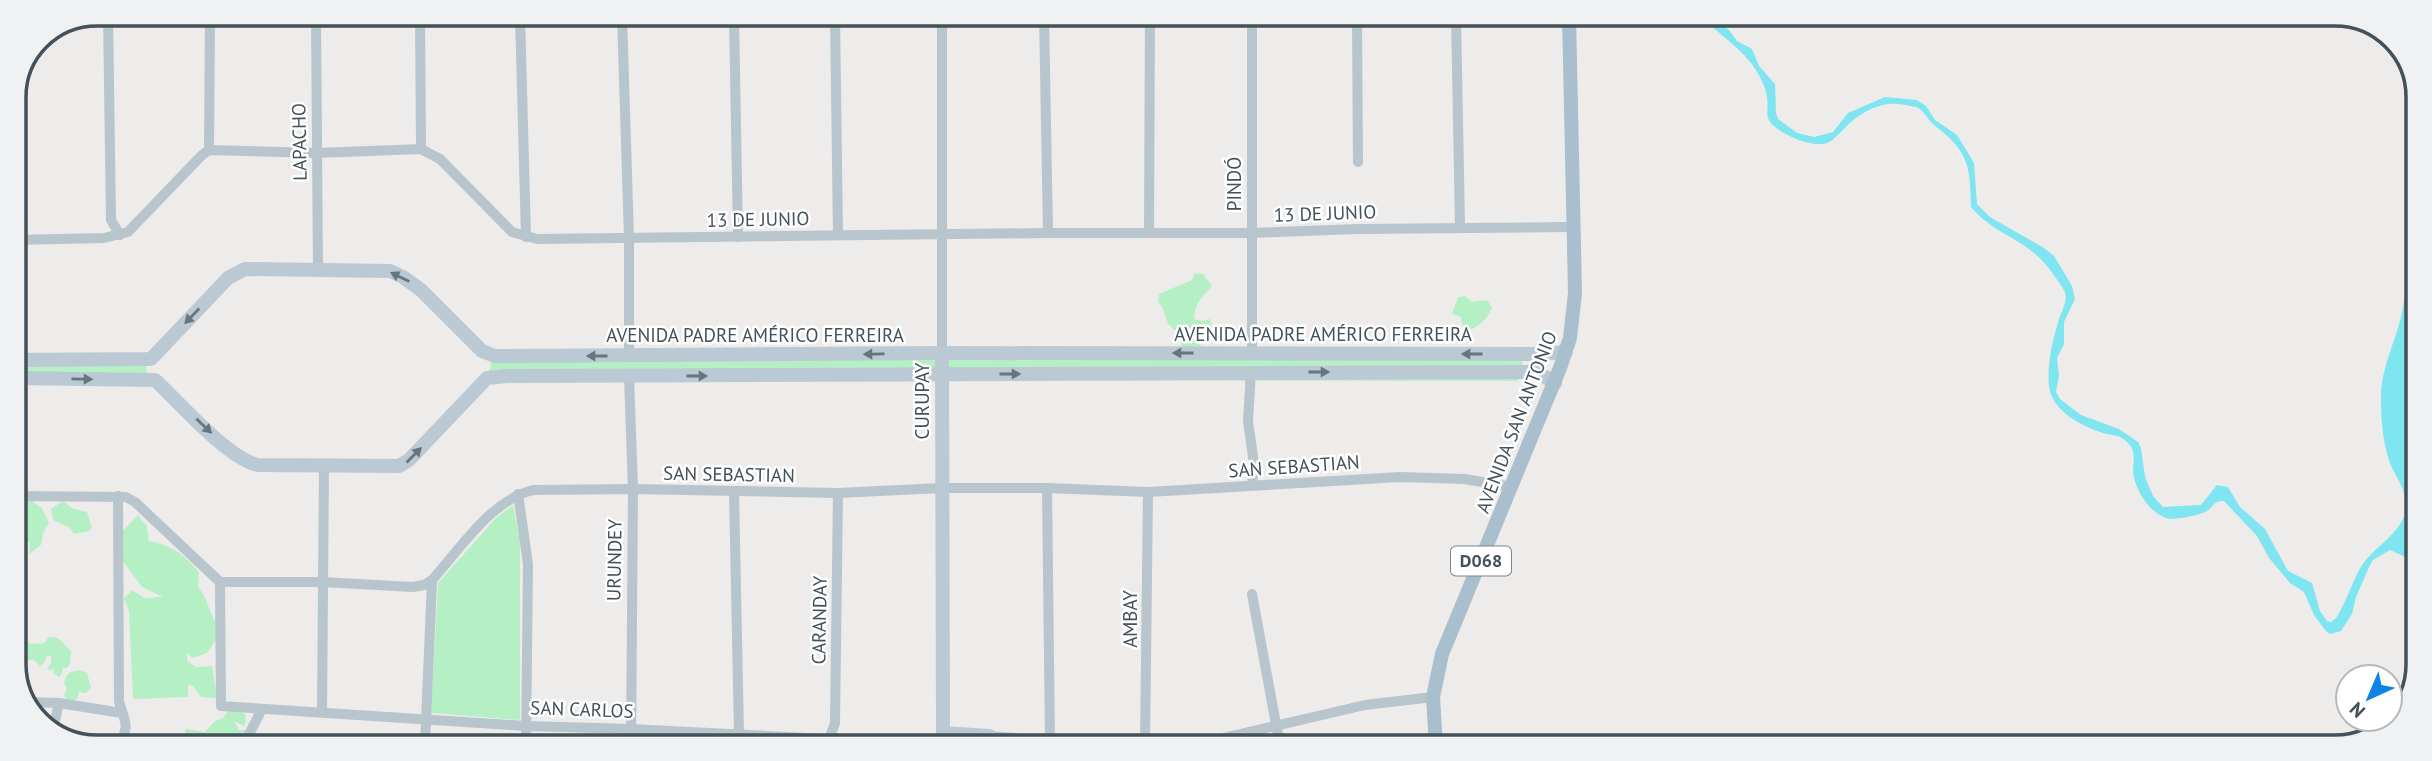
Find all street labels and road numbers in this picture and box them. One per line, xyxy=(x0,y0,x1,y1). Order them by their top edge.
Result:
street label: LAPACHO xyxy=(286,103,312,181)
street label: PINDÓ xyxy=(1222,157,1246,211)
street label: 13 DE JUNIO xyxy=(1273,199,1377,227)
street label: 13 DE JUNIO xyxy=(706,206,810,232)
street label: AVENIDA PADRE AMÉRICO FERREIRA xyxy=(1174,322,1472,346)
street label: AVENIDA PADRE AMÉRICO FERREIRA xyxy=(606,323,904,347)
street label: AVENIDA SAN ANTONIO xyxy=(1470,328,1562,516)
street label: CURUPAY xyxy=(910,362,934,439)
street label: SAN SEBASTIAN xyxy=(1228,449,1360,483)
street label: SAN SEBASTIAN xyxy=(663,461,795,487)
street label: URUNDEY xyxy=(601,518,627,601)
road number: D068 xyxy=(1451,546,1511,576)
street label: CARANDAY xyxy=(806,575,832,664)
street label: AMBAY xyxy=(1118,590,1142,648)
street label: SAN CARLOS xyxy=(530,695,634,723)

